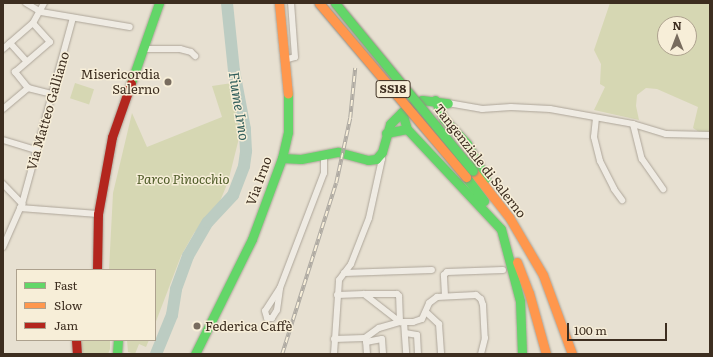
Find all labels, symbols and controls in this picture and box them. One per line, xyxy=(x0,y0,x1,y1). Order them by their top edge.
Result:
north arrow xyxy=(657,16,697,56)
text: N xyxy=(672,17,682,33)
street label: Via Matteo Galliano xyxy=(24,50,72,172)
place label: Misericordia Salerno xyxy=(81,67,160,98)
water label: Fiume Irno xyxy=(226,71,254,141)
marker: Misericordia Salerno xyxy=(163,77,173,87)
road number: SS18 xyxy=(375,79,411,99)
street label: Tangenziale di Salerno xyxy=(431,101,529,221)
street label: Via Irno xyxy=(243,154,275,208)
park label: Parco Pinocchio xyxy=(137,171,229,187)
legend xyxy=(16,269,156,341)
text: Fast xyxy=(54,276,77,294)
text: Slow xyxy=(54,296,82,314)
scale bar xyxy=(569,315,669,341)
text: Jam xyxy=(54,316,78,334)
place label: Federica Caffè xyxy=(205,318,292,334)
marker: Federica Caffè xyxy=(192,321,202,331)
text: 100 m xyxy=(574,321,607,339)

